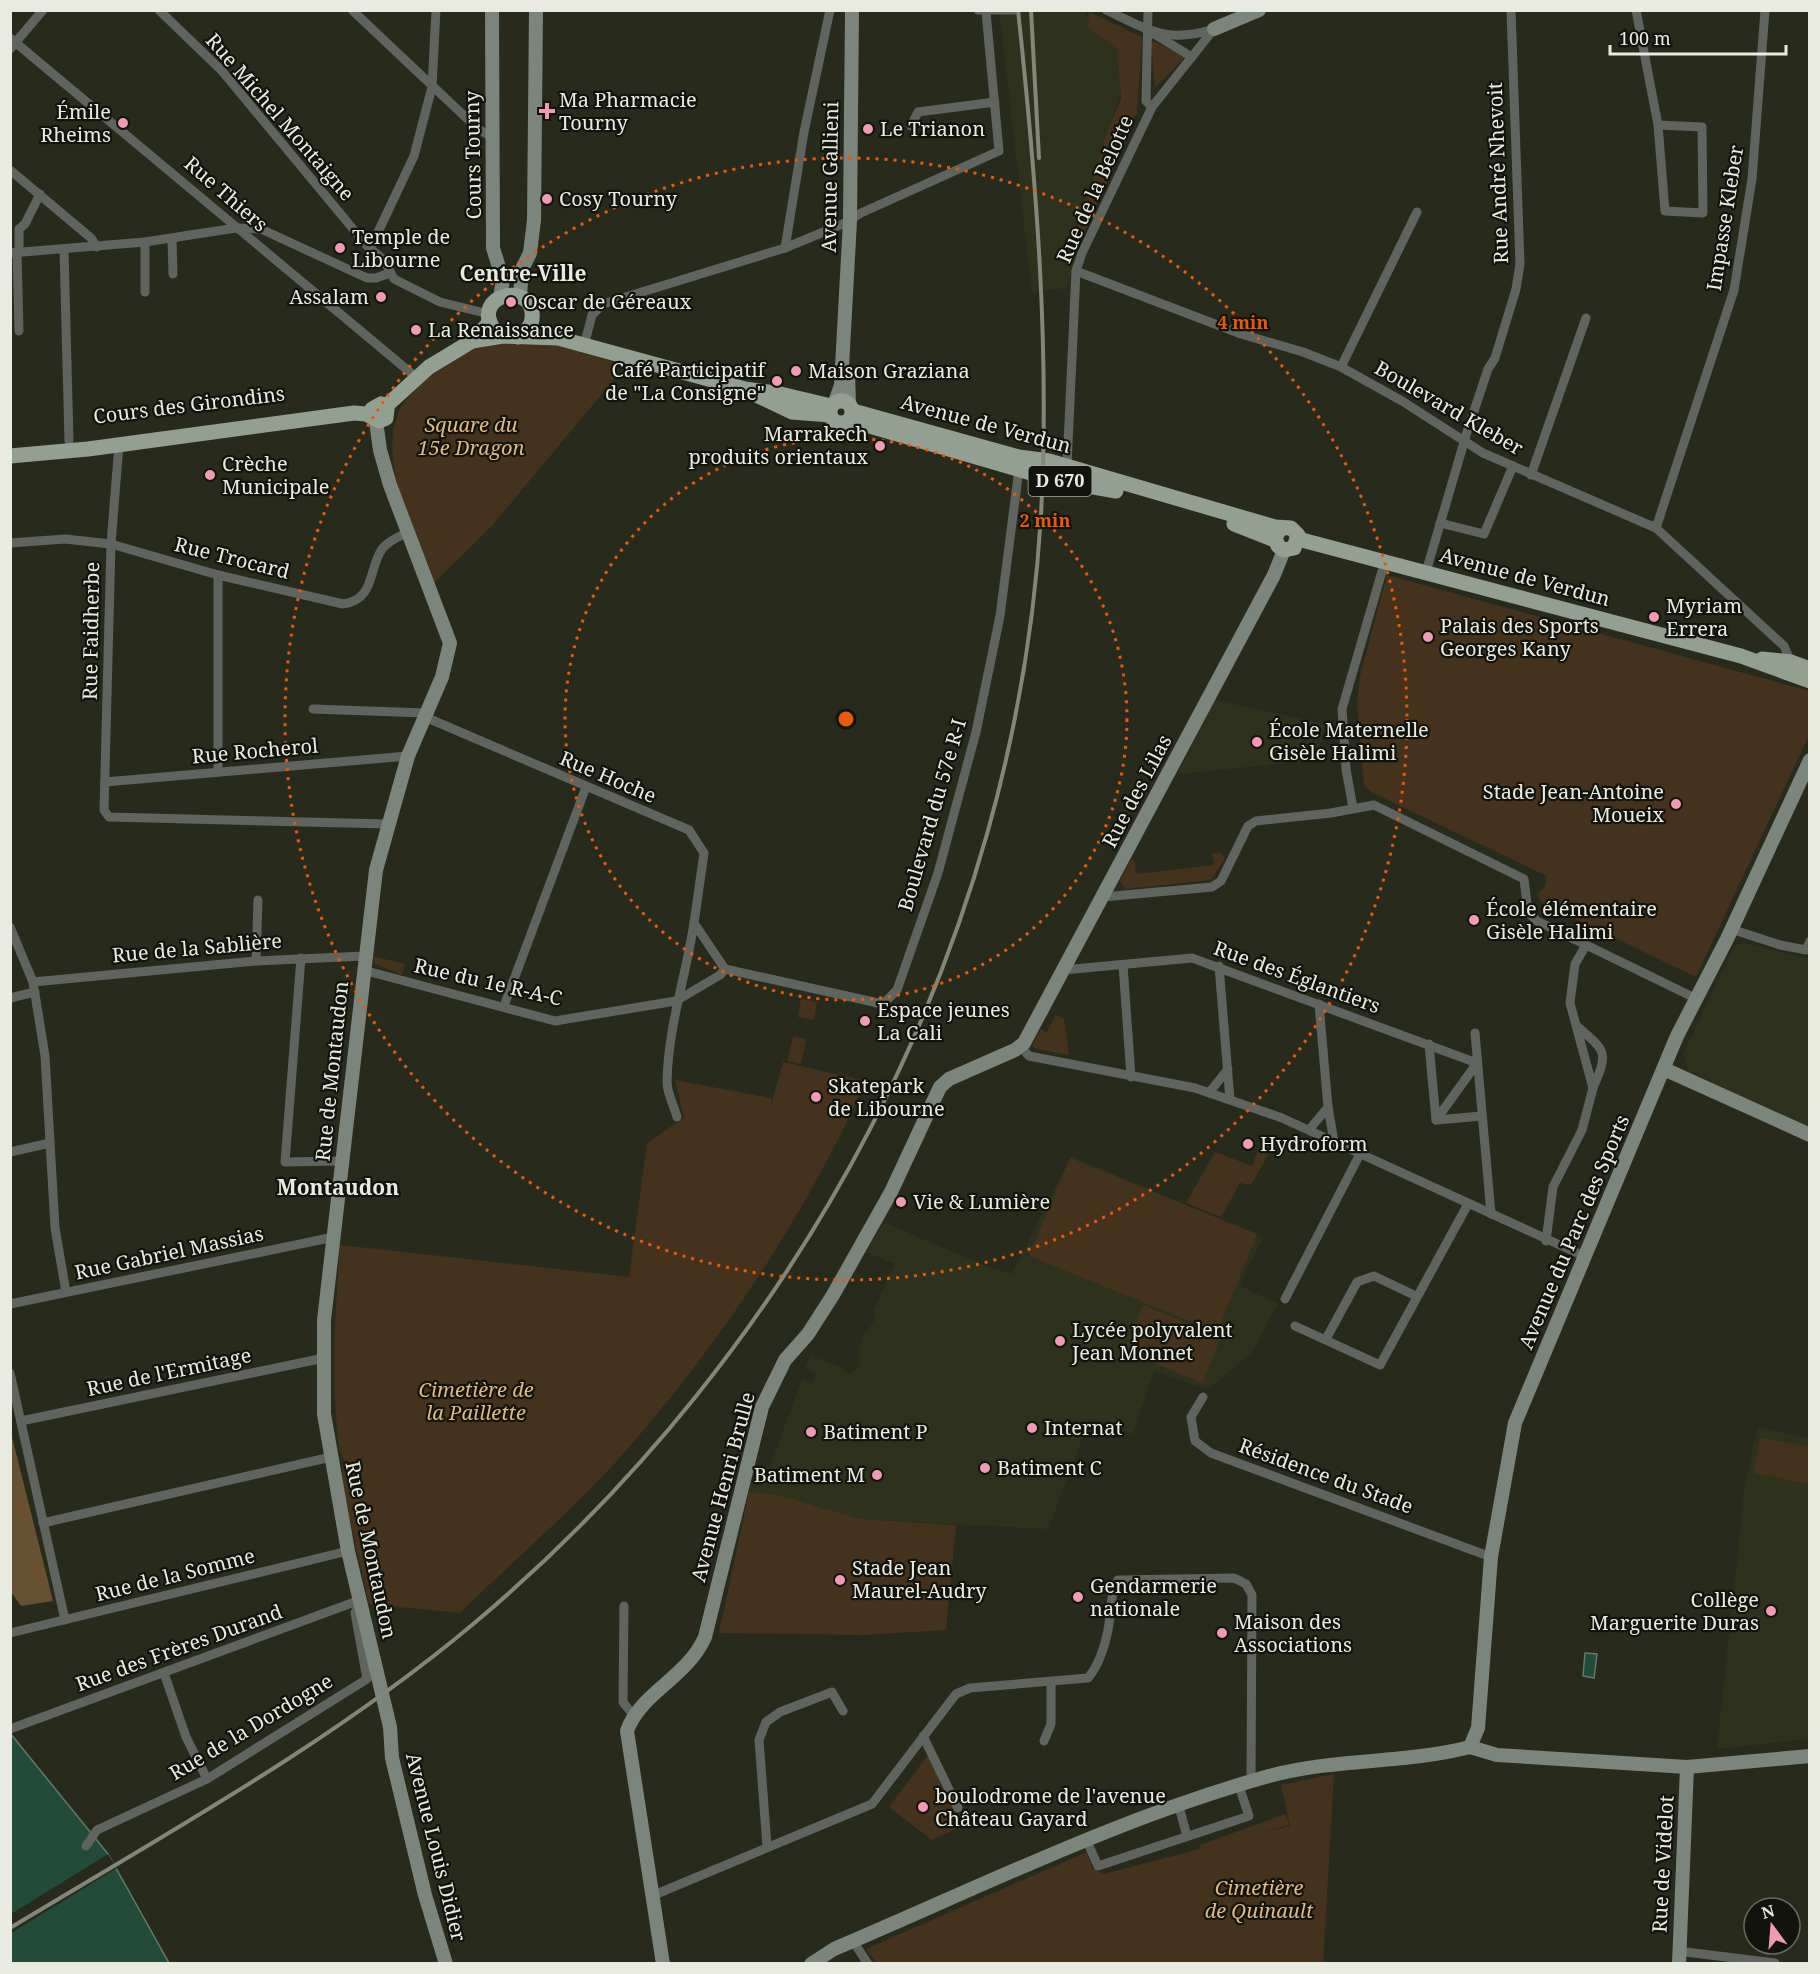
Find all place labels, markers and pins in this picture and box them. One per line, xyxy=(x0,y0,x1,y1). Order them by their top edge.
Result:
place label: Ma Pharmacie Tourny xyxy=(559,86,697,136)
place label: Émile Rheims xyxy=(40,98,111,148)
marker: Ma Pharmacie Tourny xyxy=(540,104,554,118)
place label: Le Trianon xyxy=(880,115,985,142)
marker: Émile Rheims xyxy=(116,116,130,130)
marker: Le Trianon xyxy=(861,122,875,136)
place label: Cosy Tourny xyxy=(559,185,678,212)
marker: Cosy Tourny xyxy=(540,192,554,206)
place label: Temple de Libourne xyxy=(352,223,450,273)
marker: Temple de Libourne xyxy=(333,241,347,255)
place label: Assalam xyxy=(289,283,369,310)
place label: Oscar de Géreaux xyxy=(523,288,692,315)
marker: Assalam xyxy=(374,290,388,304)
marker: Oscar de Géreaux xyxy=(504,295,518,309)
place label: La Renaissance xyxy=(428,316,574,343)
marker: La Renaissance xyxy=(409,323,423,337)
place label: Café Participatif de "La Consigne" xyxy=(605,356,767,406)
place label: Maison Graziana xyxy=(808,357,970,384)
marker: Maison Graziana xyxy=(789,364,803,378)
marker: Café Participatif de "La Consigne" xyxy=(770,374,784,388)
place label: Marrakech produits orientaux xyxy=(689,420,868,470)
marker: Marrakech produits orientaux xyxy=(873,439,887,453)
place label: Crèche Municipale xyxy=(222,450,329,500)
marker: Crèche Municipale xyxy=(203,468,217,482)
place label: Myriam Errera xyxy=(1666,592,1742,642)
marker: Myriam Errera xyxy=(1647,610,1661,624)
place label: Palais des Sports Georges Kany xyxy=(1440,612,1599,662)
marker: Palais des Sports Georges Kany xyxy=(1421,630,1435,644)
centre of rings xyxy=(836,709,856,729)
place label: École Maternelle Gisèle Halimi xyxy=(1269,716,1429,766)
marker: École Maternelle Gisèle Halimi xyxy=(1250,735,1264,749)
place label: Stade Jean-Antoine Moueix xyxy=(1483,778,1664,828)
marker: Stade Jean-Antoine Moueix xyxy=(1669,797,1683,811)
place label: École élémentaire Gisèle Halimi xyxy=(1486,895,1657,945)
marker: École élémentaire Gisèle Halimi xyxy=(1467,913,1481,927)
place label: Espace jeunes La Cali xyxy=(877,996,1010,1046)
marker: Espace jeunes La Cali xyxy=(858,1014,872,1028)
place label: Skatepark de Libourne xyxy=(828,1072,945,1122)
marker: Skatepark de Libourne xyxy=(809,1090,823,1104)
place label: Hydroform xyxy=(1260,1130,1368,1157)
marker: Hydroform xyxy=(1241,1137,1255,1151)
place label: Vie & Lumière xyxy=(913,1188,1050,1215)
marker: Vie & Lumière xyxy=(894,1195,908,1209)
place label: Lycée polyvalent Jean Monnet xyxy=(1071,1316,1233,1366)
marker: Lycée polyvalent Jean Monnet xyxy=(1053,1334,1067,1348)
place label: Internat xyxy=(1044,1414,1123,1441)
place label: Batiment P xyxy=(823,1418,928,1445)
marker: Internat xyxy=(1025,1421,1039,1435)
marker: Batiment P xyxy=(804,1425,818,1439)
place label: Batiment C xyxy=(997,1454,1102,1481)
place label: Batiment M xyxy=(754,1461,865,1488)
marker: Batiment C xyxy=(978,1461,992,1475)
marker: Batiment M xyxy=(870,1468,884,1482)
place label: Stade Jean Maurel-Audry xyxy=(852,1554,987,1604)
place label: Gendarmerie nationale xyxy=(1090,1572,1217,1622)
marker: Stade Jean Maurel-Audry xyxy=(833,1573,847,1587)
place label: Collège Marguerite Duras xyxy=(1590,1586,1759,1636)
marker: Gendarmerie nationale xyxy=(1071,1590,1085,1604)
marker: Collège Marguerite Duras xyxy=(1764,1604,1778,1618)
place label: Maison des Associations xyxy=(1234,1608,1352,1658)
marker: Maison des Associations xyxy=(1215,1626,1229,1640)
place label: boulodrome de l'avenue Château Gayard xyxy=(935,1782,1166,1832)
marker: boulodrome de l'avenue Château Gayard xyxy=(916,1800,930,1814)

